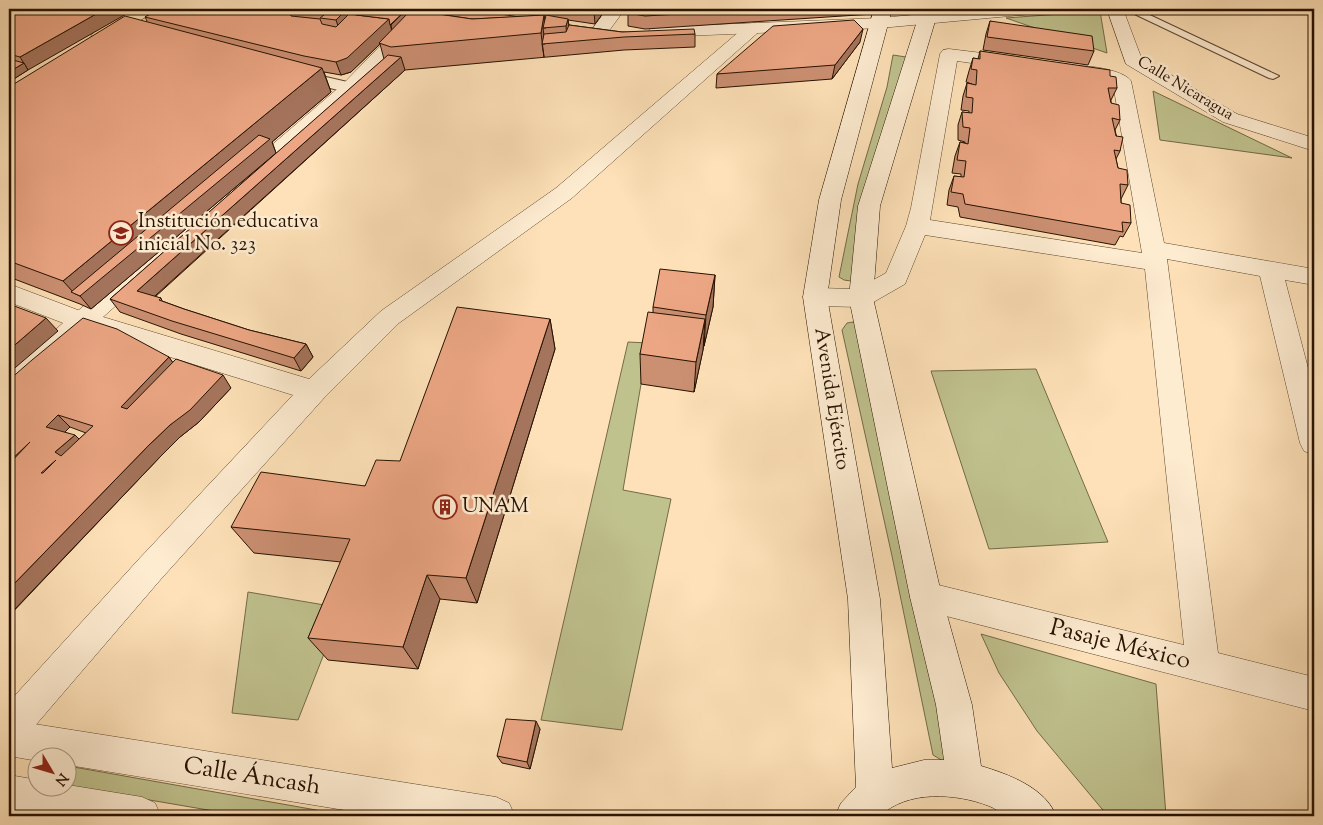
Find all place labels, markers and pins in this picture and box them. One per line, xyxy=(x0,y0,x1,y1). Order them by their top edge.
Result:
place label: Institución educativa inicial No. 323 xyxy=(138,208,319,260)
school or university icon: Institución educativa inicial No. 323 xyxy=(108,220,134,246)
place label: UNAM xyxy=(462,493,529,522)
building icon: UNAM xyxy=(432,494,458,520)

